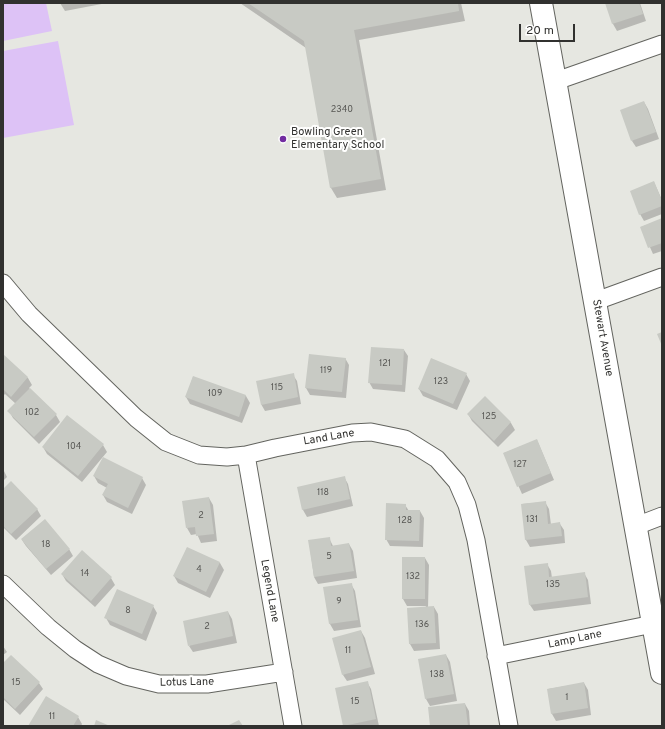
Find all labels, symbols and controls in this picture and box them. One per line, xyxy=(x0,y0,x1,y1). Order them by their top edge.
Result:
scale bar xyxy=(521,16,577,42)
text: 20 m xyxy=(526,23,554,39)
house number: 2340 xyxy=(331,105,353,115)
place label: Bowling Green Elementary School xyxy=(291,126,384,152)
marker: Bowling Green Elementary School xyxy=(278,134,288,144)
street label: Stewart Avenue xyxy=(589,298,615,378)
house number: 121 xyxy=(379,359,391,369)
house number: 119 xyxy=(320,366,332,376)
house number: 123 xyxy=(434,377,448,387)
house number: 115 xyxy=(271,383,283,393)
house number: 109 xyxy=(208,389,222,399)
house number: 102 xyxy=(25,408,39,418)
house number: 125 xyxy=(482,412,496,422)
street label: Land Lane xyxy=(302,427,356,449)
house number: 104 xyxy=(67,442,81,452)
house number: 127 xyxy=(513,460,527,470)
house number: 118 xyxy=(317,488,329,498)
house number: 2 xyxy=(198,511,204,521)
house number: 131 xyxy=(526,515,538,525)
house number: 128 xyxy=(398,516,412,526)
house number: 18 xyxy=(42,540,50,550)
house number: 5 xyxy=(326,552,332,562)
street label: Legend Lane xyxy=(257,558,281,624)
house number: 4 xyxy=(196,565,202,575)
house number: 14 xyxy=(81,569,89,579)
house number: 132 xyxy=(406,572,420,582)
house number: 135 xyxy=(546,580,560,590)
house number: 9 xyxy=(336,597,342,607)
house number: 8 xyxy=(125,606,131,616)
house number: 136 xyxy=(415,620,429,630)
house number: 2 xyxy=(204,622,210,632)
street label: Lamp Lane xyxy=(547,628,603,652)
house number: 11 xyxy=(345,646,351,656)
house number: 138 xyxy=(430,670,444,680)
street label: Lotus Lane xyxy=(160,676,214,690)
house number: 15 xyxy=(12,678,20,688)
house number: 1 xyxy=(565,693,569,703)
house number: 15 xyxy=(351,697,359,707)
house number: 11 xyxy=(49,712,55,722)

